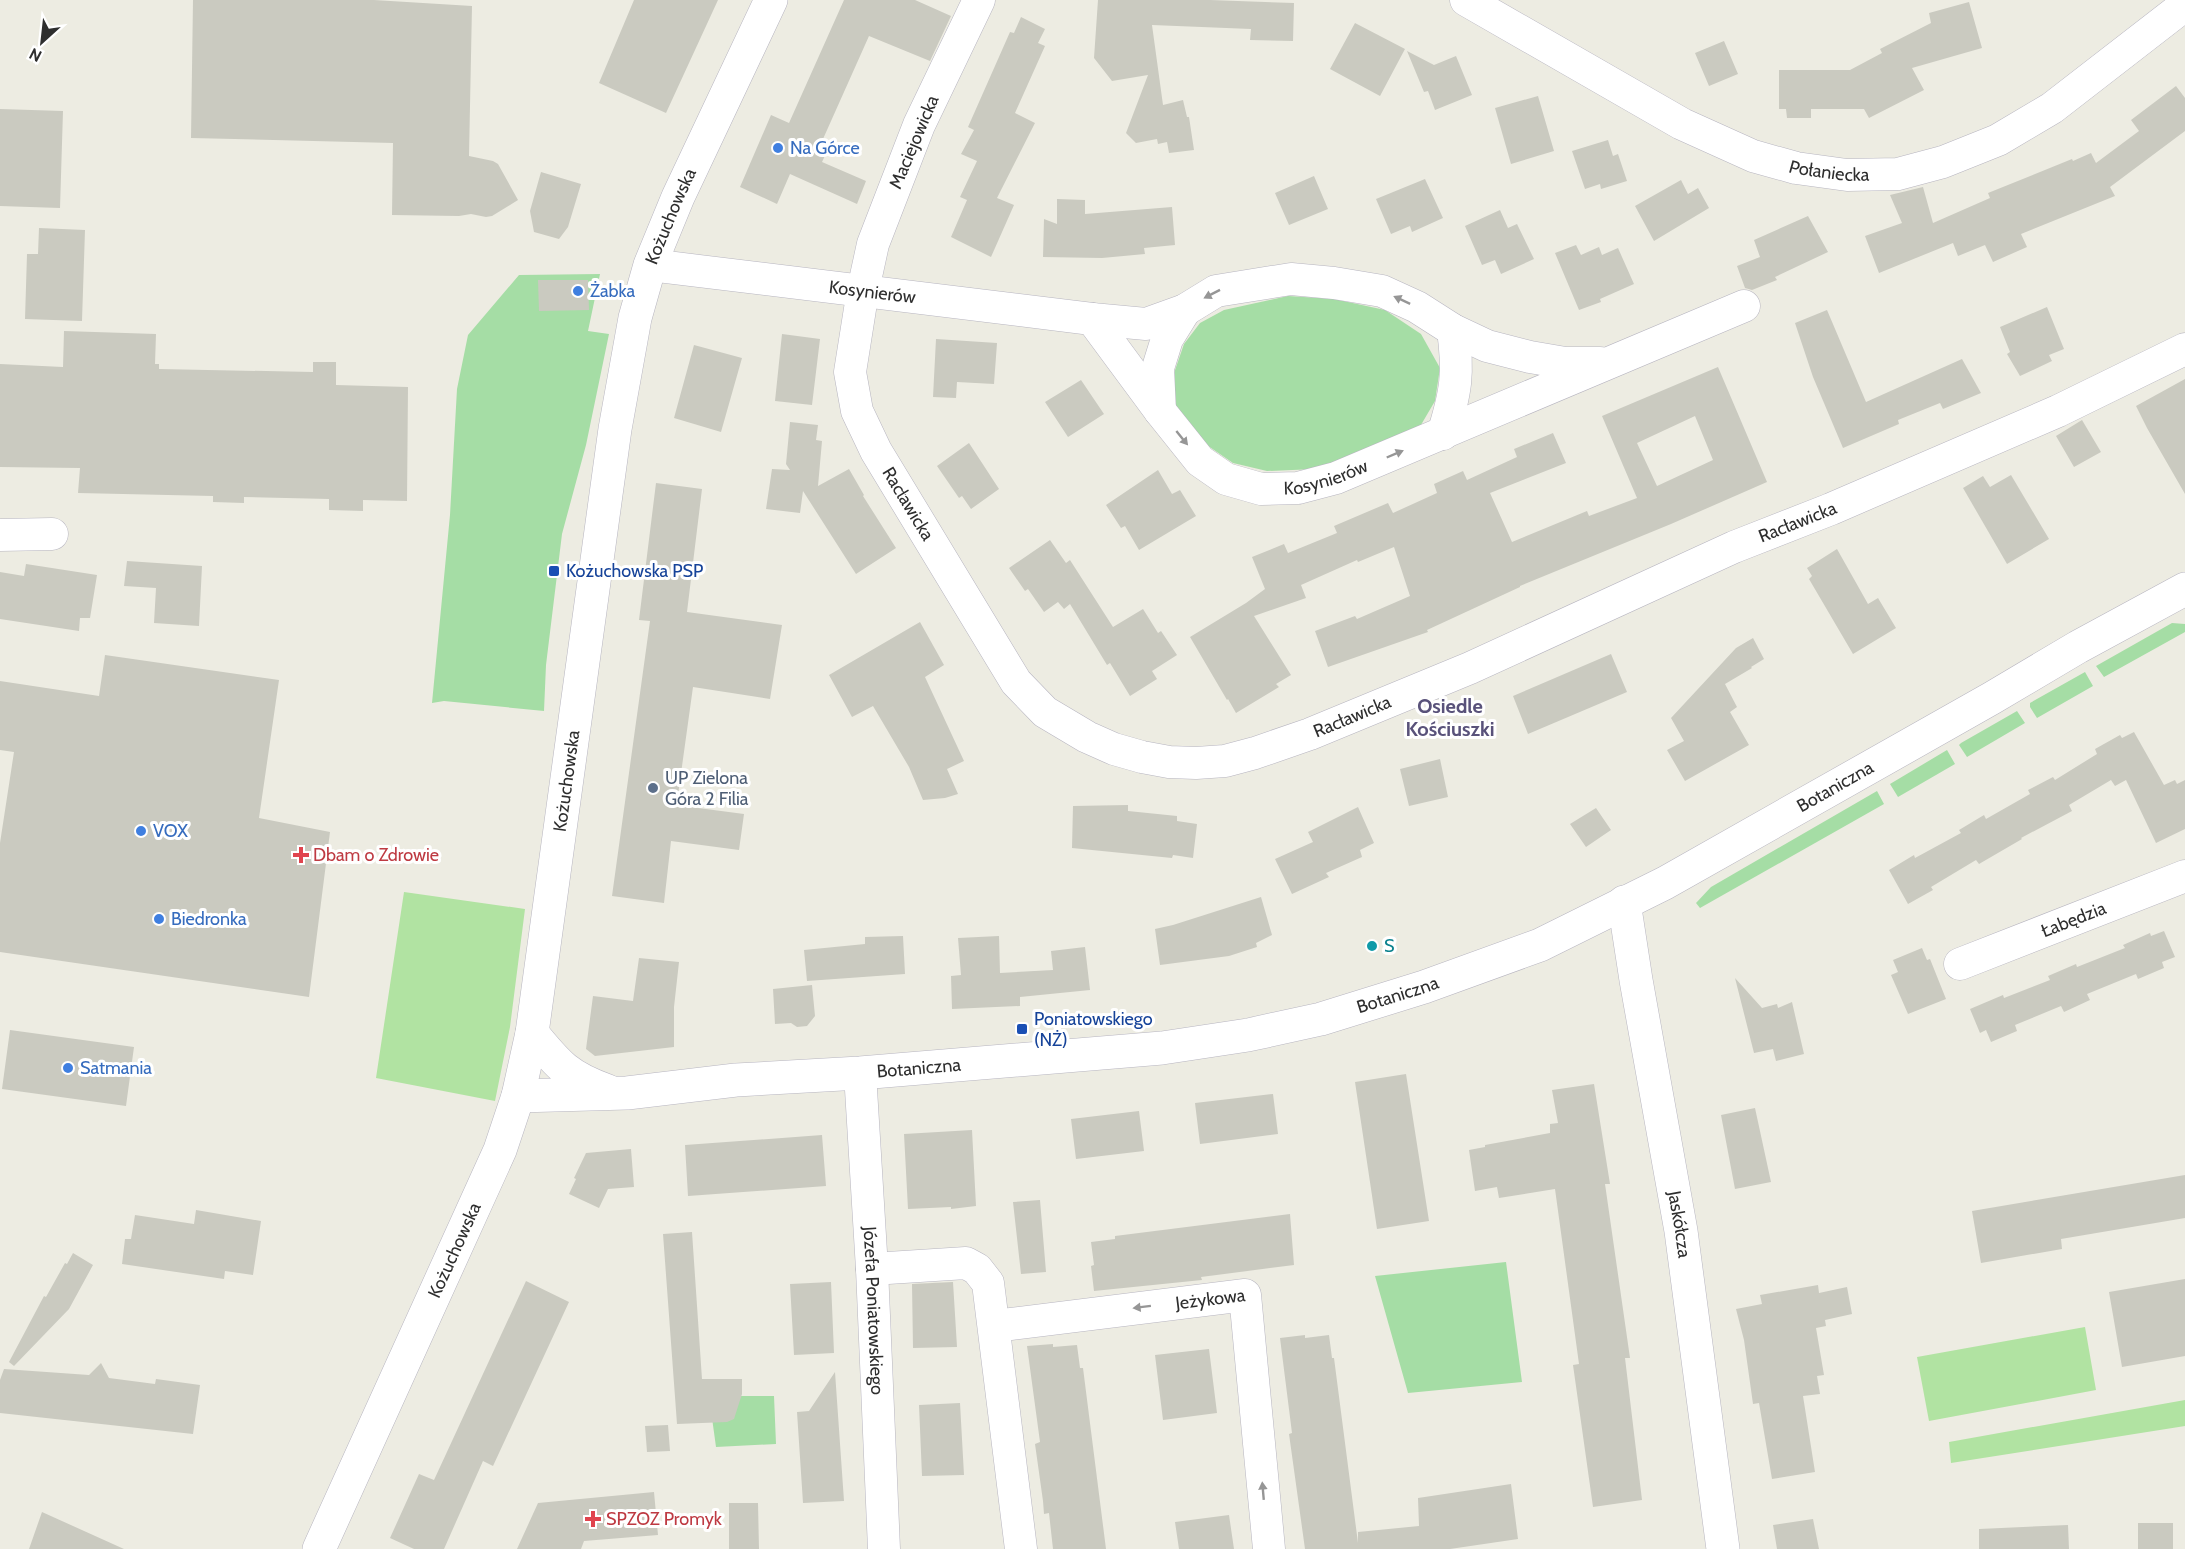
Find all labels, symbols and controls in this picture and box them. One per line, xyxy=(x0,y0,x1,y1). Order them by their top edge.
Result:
north arrow xyxy=(12,12,72,72)
text: N xyxy=(26,44,45,66)
street label: Maciejowicka xyxy=(884,92,944,192)
place label: Na Górce xyxy=(790,137,860,159)
marker: Na Górce xyxy=(771,141,785,155)
street label: Połaniecka xyxy=(1786,156,1870,186)
street label: Kożuchowska xyxy=(640,164,701,268)
street label: Kosynierów xyxy=(828,276,917,308)
place label: Żabka xyxy=(590,280,635,302)
marker: Żabka xyxy=(571,284,585,298)
one-way arrow xyxy=(1203,289,1221,299)
one-way arrow xyxy=(1393,296,1410,305)
one-way arrow xyxy=(1175,431,1188,446)
one-way arrow xyxy=(1386,449,1404,458)
street label: Kosynierów xyxy=(1283,455,1371,500)
street label: Racławicka xyxy=(877,463,939,545)
street label: Racławicka xyxy=(1755,497,1840,547)
place label: Kożuchowska PSP xyxy=(566,560,703,582)
marker: Kożuchowska PSP xyxy=(547,564,561,578)
street label: Racławicka xyxy=(1310,691,1395,742)
district label: Osiedle Kościuszki xyxy=(1405,694,1495,741)
street label: Kożuchowska xyxy=(549,728,585,833)
street label: Botaniczna xyxy=(1793,756,1878,817)
place label: UP Zielona Góra 2 Filia xyxy=(665,767,749,810)
marker: UP Zielona Góra 2 Filia xyxy=(646,781,660,795)
place label: VOX xyxy=(153,820,188,842)
marker: VOX xyxy=(134,824,148,838)
place label: Dbam o Zdrowie xyxy=(313,844,439,866)
marker: Dbam o Zdrowie xyxy=(294,848,308,862)
street label: Łabędzia xyxy=(2038,897,2110,942)
place label: Biedronka xyxy=(171,908,247,930)
marker: Biedronka xyxy=(152,912,166,926)
place label: S xyxy=(1384,935,1395,957)
marker: S xyxy=(1365,939,1379,953)
street label: Botaniczna xyxy=(1354,972,1442,1018)
place label: Poniatowskiego (NŻ) xyxy=(1034,1008,1153,1051)
marker: Poniatowskiego (NŻ) xyxy=(1015,1022,1029,1036)
street label: Botaniczna xyxy=(876,1054,962,1083)
place label: Satmania xyxy=(80,1057,152,1079)
marker: Satmania xyxy=(61,1061,75,1075)
street label: Jaskółcza xyxy=(1663,1188,1695,1259)
street label: Kożuchowska xyxy=(423,1199,486,1301)
street label: Józefa Poniatowskiego xyxy=(858,1225,888,1395)
street label: Jeżykowa xyxy=(1173,1284,1247,1315)
one-way arrow xyxy=(1132,1302,1151,1312)
one-way arrow xyxy=(1258,1481,1268,1500)
place label: SPZOZ Promyk xyxy=(606,1508,723,1530)
marker: SPZOZ Promyk xyxy=(584,1510,602,1528)

